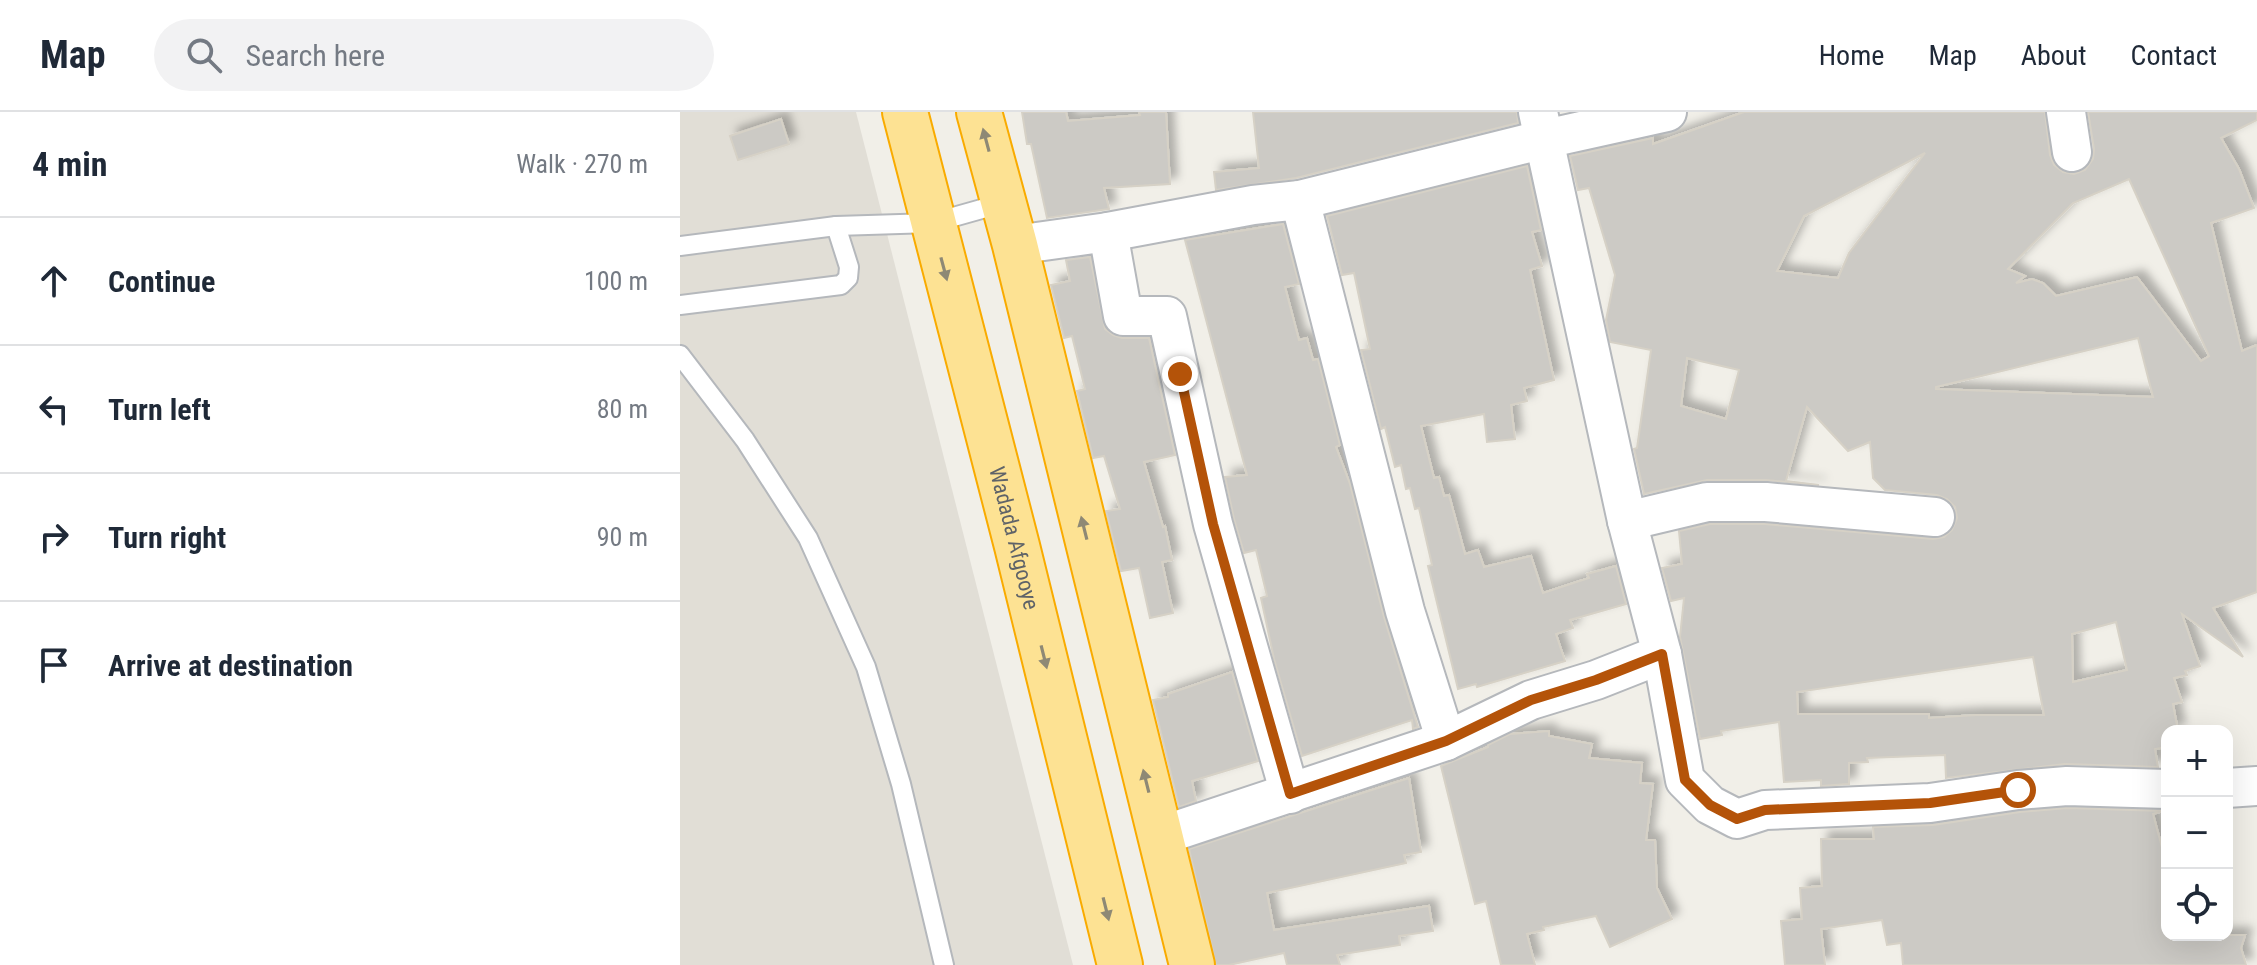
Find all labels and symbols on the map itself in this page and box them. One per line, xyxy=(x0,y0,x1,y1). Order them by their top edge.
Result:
one-way arrow xyxy=(980,128,992,153)
one-way arrow xyxy=(938,258,951,282)
route end xyxy=(1162,356,1198,392)
street label: Wadada Afgooye xyxy=(985,464,1045,612)
one-way arrow xyxy=(1077,516,1090,541)
one-way arrow xyxy=(1038,644,1050,669)
one-way arrow xyxy=(1139,768,1152,793)
route start xyxy=(2000,772,2036,808)
one-way arrow xyxy=(1100,897,1112,922)

